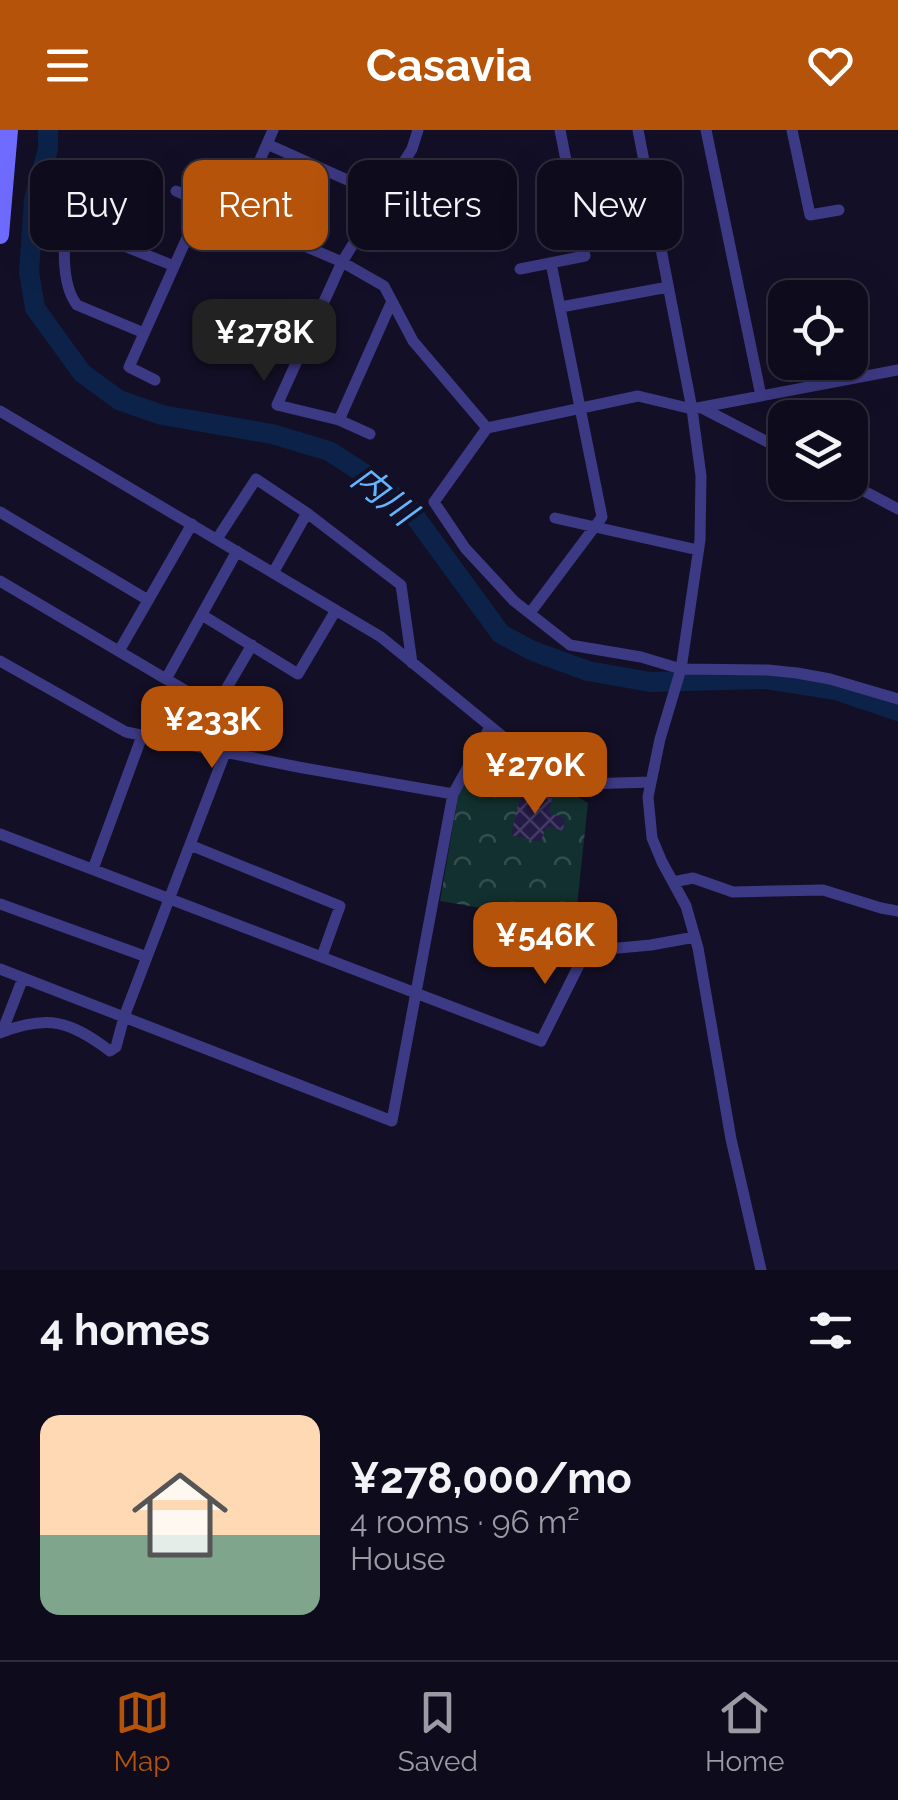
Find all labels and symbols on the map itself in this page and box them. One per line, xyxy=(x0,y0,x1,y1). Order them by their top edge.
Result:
pin: ¥278K xyxy=(194,299,334,384)
water label: 内川 xyxy=(344,457,427,536)
pin: ¥233K xyxy=(142,686,282,771)
pin: ¥270K xyxy=(465,732,605,817)
pin: ¥546K xyxy=(475,902,615,987)

